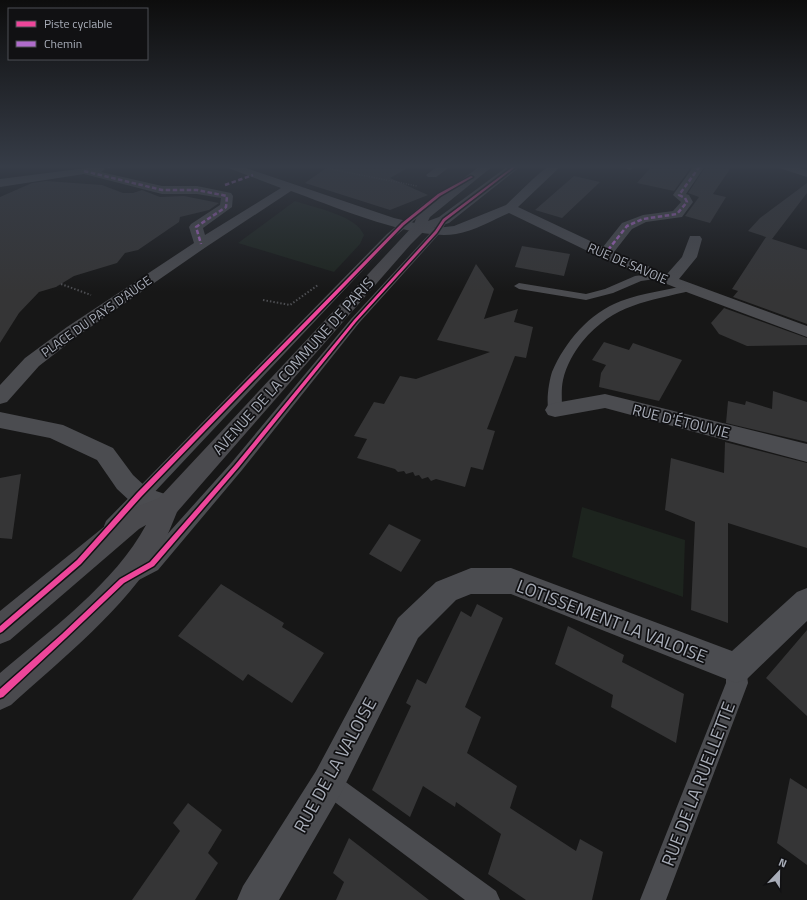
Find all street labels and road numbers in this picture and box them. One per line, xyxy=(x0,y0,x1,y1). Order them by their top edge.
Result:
street label: RUE DE SAVOIE xyxy=(585,237,671,289)
street label: PLACE DU PAYS D'AUGE xyxy=(37,270,155,362)
street label: AVENUE DE LA COMMUNE DE PARIS xyxy=(207,272,379,460)
street label: RUE D'ÉTOUVIE xyxy=(630,398,732,444)
street label: LOTISSEMENT LA VALOISE xyxy=(513,572,711,670)
street label: RUE DE LA VALOISE xyxy=(287,693,383,837)
street label: RUE DE LA RUELLETTE xyxy=(654,698,742,870)

